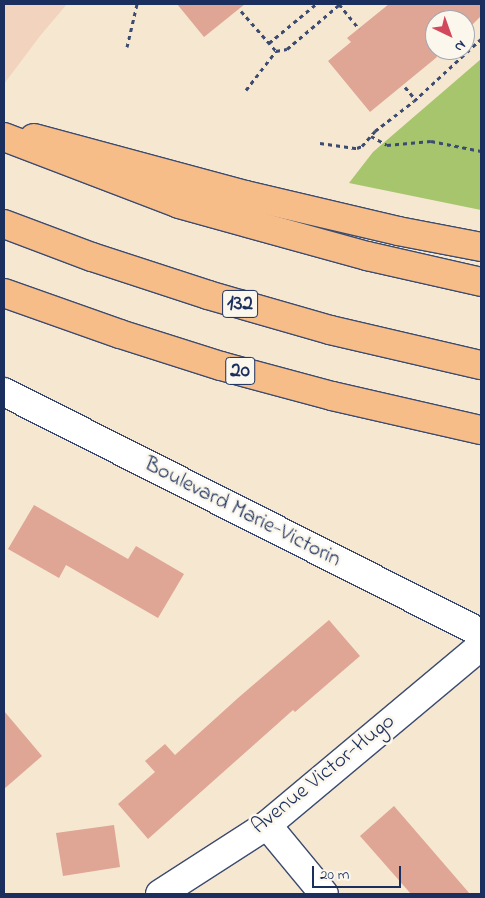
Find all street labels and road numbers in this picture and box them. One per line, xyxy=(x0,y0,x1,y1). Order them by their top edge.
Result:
road number: 132 xyxy=(221,286,259,322)
road number: 20 xyxy=(225,352,255,390)
street label: Boulevard Marie-Victorin xyxy=(139,452,345,574)
street label: Avenue Victor-Hugo xyxy=(247,709,401,841)

